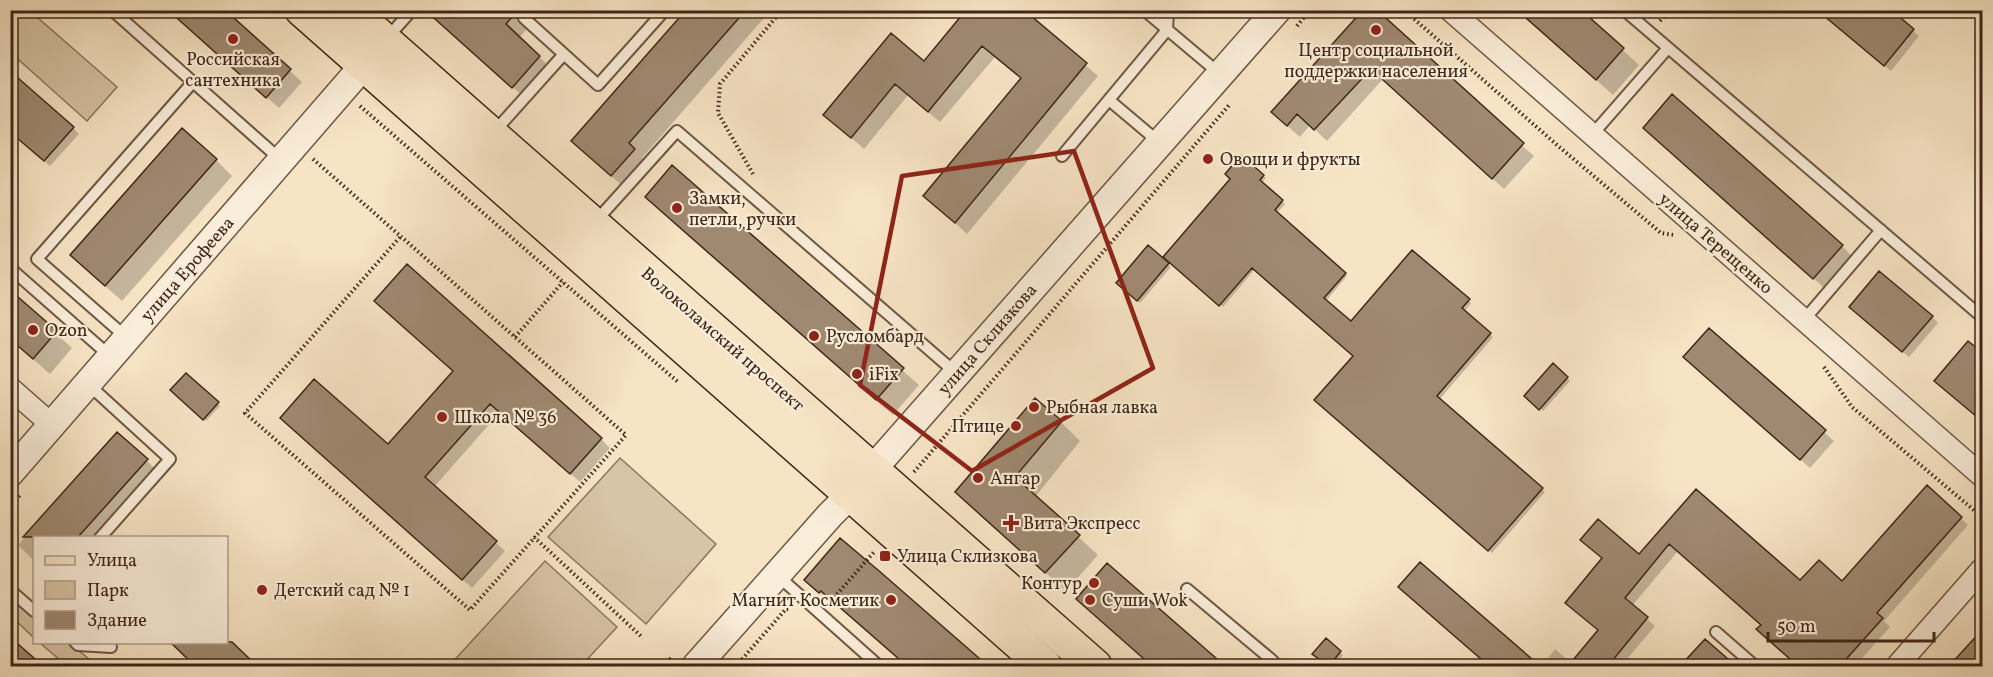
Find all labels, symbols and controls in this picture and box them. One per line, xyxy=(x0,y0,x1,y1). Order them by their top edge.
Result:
marker: Центр социальной поддержки населения xyxy=(1369,23,1383,37)
marker: Российская сантехника xyxy=(226,32,240,46)
place label: Центр социальной поддержки населения xyxy=(1284,39,1468,85)
place label: Российская сантехника xyxy=(185,48,281,94)
place label: Овощи и фрукты xyxy=(1220,148,1361,173)
marker: Овощи и фрукты xyxy=(1201,152,1215,166)
place label: Замки, петли, ручки xyxy=(689,187,796,233)
street label: улица Терещенко xyxy=(1653,188,1778,301)
marker: Замки, петли, ручки xyxy=(670,201,684,215)
street label: улица Ерофеева xyxy=(135,212,241,328)
street label: Волоколамский проспект xyxy=(635,262,809,418)
street label: улица Склизкова xyxy=(933,279,1044,401)
place label: Ozon xyxy=(45,319,88,344)
marker: Ozon xyxy=(26,323,40,337)
place label: Русломбард xyxy=(826,325,924,350)
marker: Русломбард xyxy=(807,329,821,343)
place label: iFix xyxy=(869,363,899,388)
marker: iFix xyxy=(850,367,864,381)
place label: Рыбная лавка xyxy=(1046,396,1158,421)
marker: Рыбная лавка xyxy=(1027,400,1041,414)
place label: Школа № 36 xyxy=(454,406,556,431)
marker: Школа № 36 xyxy=(435,410,449,424)
place label: Птице xyxy=(951,415,1004,440)
marker: Птице xyxy=(1009,419,1023,433)
place label: Ангар xyxy=(990,467,1040,492)
marker: Ангар xyxy=(971,471,985,485)
place label: Вита Экспресс xyxy=(1023,512,1141,537)
marker: Вита Экспресс xyxy=(1004,516,1018,530)
legend xyxy=(33,536,228,644)
place label: Улица Склизкова xyxy=(897,545,1038,570)
text: Улица xyxy=(87,549,137,574)
marker: Улица Склизкова xyxy=(878,549,892,563)
place label: Контур xyxy=(1021,572,1082,597)
marker: Контур xyxy=(1087,576,1101,590)
text: Парк xyxy=(87,579,129,604)
place label: Детский сад № 1 xyxy=(274,579,410,604)
marker: Детский сад № 1 xyxy=(255,583,269,597)
place label: Магнит Косметик xyxy=(732,589,879,614)
place label: Суши Wok xyxy=(1102,589,1188,614)
marker: Магнит Косметик xyxy=(884,593,898,607)
marker: Суши Wok xyxy=(1083,593,1097,607)
scale bar xyxy=(1768,605,1934,643)
text: Здание xyxy=(87,609,147,634)
text: 50 m xyxy=(1777,615,1816,640)

